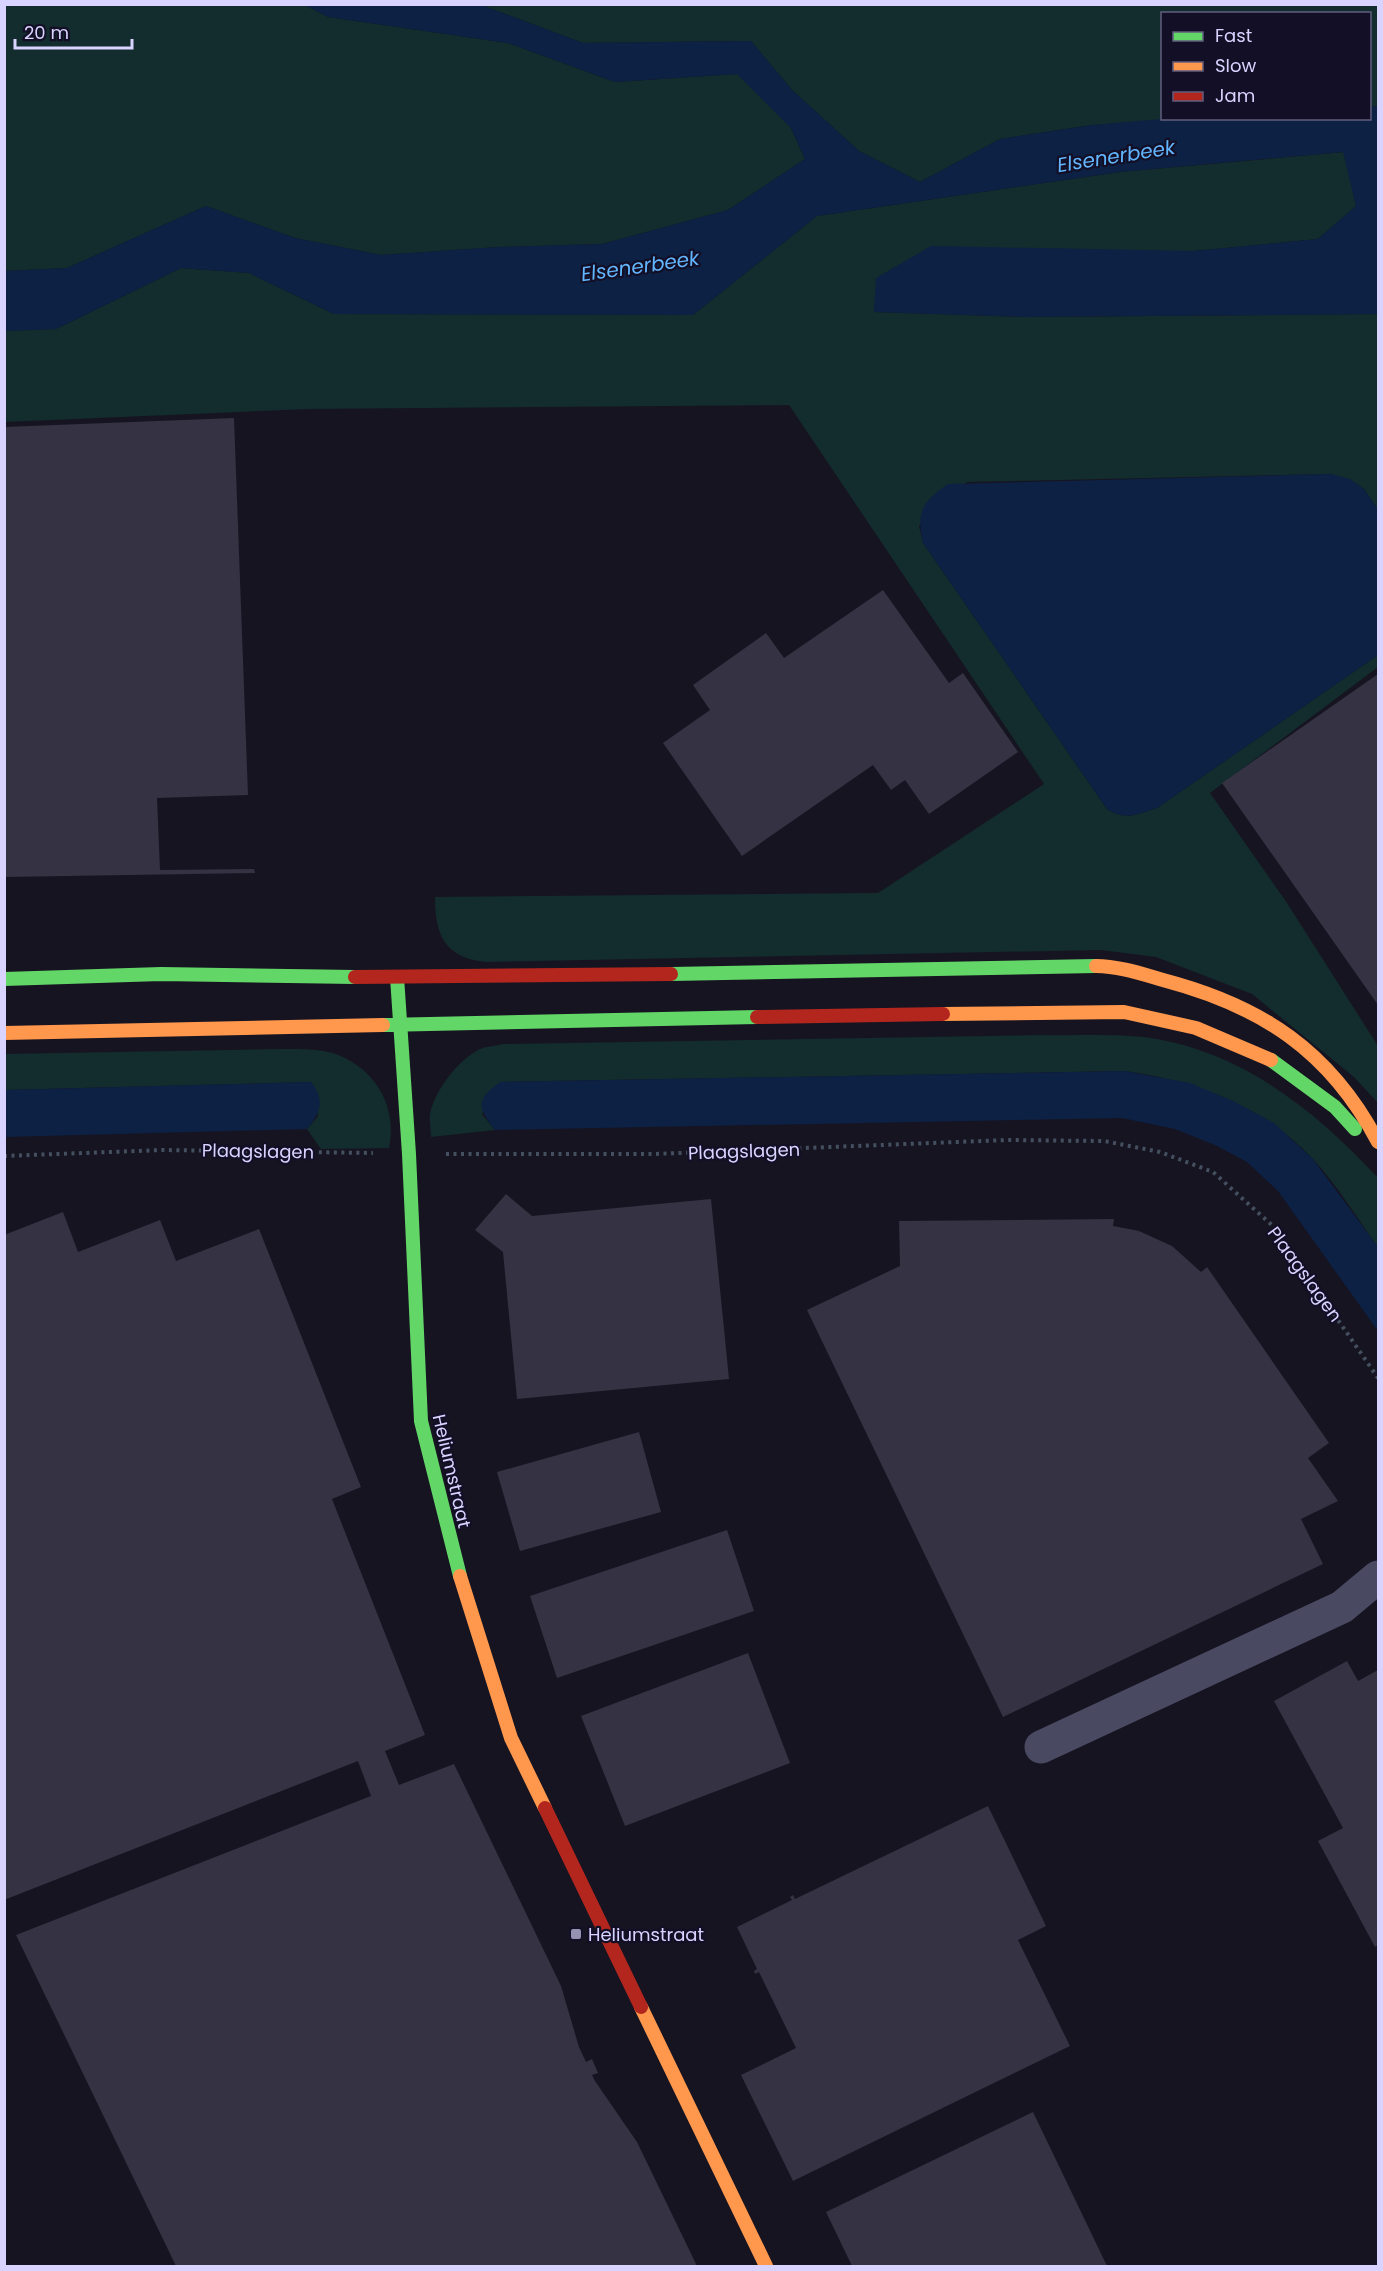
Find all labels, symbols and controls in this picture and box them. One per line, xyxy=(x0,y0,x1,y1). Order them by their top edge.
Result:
scale bar xyxy=(15,12,132,50)
legend xyxy=(1161,12,1371,120)
text: 20 m xyxy=(24,20,69,45)
text: Fast xyxy=(1215,23,1252,48)
text: Slow xyxy=(1215,53,1257,78)
text: Jam xyxy=(1215,83,1255,108)
water label: Elsenerbeek xyxy=(1055,133,1179,179)
water label: Elsenerbeek xyxy=(579,244,703,288)
street label: Plaagslagen xyxy=(687,1137,801,1165)
street label: Plaagslagen xyxy=(202,1138,314,1164)
street label: Plaagslagen xyxy=(1262,1221,1348,1327)
street label: Heliumstraat xyxy=(427,1412,477,1530)
place label: Heliumstraat xyxy=(588,1922,704,1947)
marker: Heliumstraat xyxy=(569,1927,583,1941)

